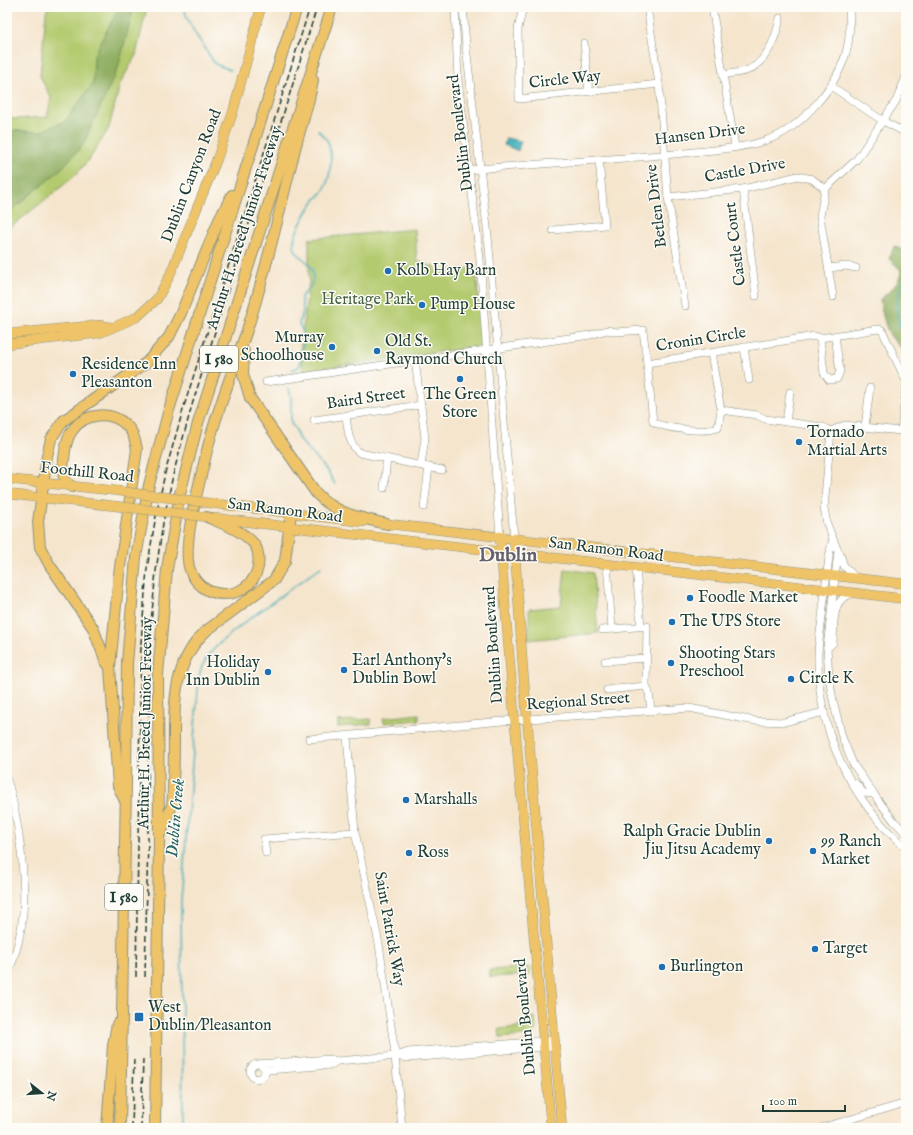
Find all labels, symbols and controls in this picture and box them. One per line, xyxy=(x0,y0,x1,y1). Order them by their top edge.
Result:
street label: Circle Way xyxy=(528,66,602,94)
street label: Dublin Boulevard xyxy=(444,73,478,193)
street label: Dublin Canyon Road xyxy=(157,106,227,246)
street label: Hansen Drive xyxy=(653,120,747,150)
street label: Arthur H. Breed Junior Freeway xyxy=(202,124,287,333)
street label: Castle Drive xyxy=(703,154,787,188)
street label: Betlen Drive xyxy=(642,163,672,249)
street label: Castle Court xyxy=(721,200,751,287)
place label: Kolb Hay Barn xyxy=(396,261,497,281)
marker: Kolb Hay Barn xyxy=(383,266,393,276)
park label: Heritage Park xyxy=(321,290,415,310)
place label: Pump House xyxy=(430,295,515,315)
marker: Pump House xyxy=(417,300,427,310)
street label: Cronin Circle xyxy=(655,323,747,357)
place label: Murray Schoolhouse xyxy=(241,328,324,366)
place label: Old St. Raymond Church xyxy=(385,332,503,370)
marker: Murray Schoolhouse xyxy=(327,342,337,352)
road number: I 580 xyxy=(200,346,238,372)
marker: Old St. Raymond Church xyxy=(372,346,382,356)
place label: Residence Inn Pleasanton xyxy=(81,355,177,393)
marker: Residence Inn Pleasanton xyxy=(68,369,78,379)
marker: The Green Store xyxy=(455,374,465,384)
street label: Baird Street xyxy=(325,383,407,414)
place label: The Green Store xyxy=(424,385,497,423)
place label: Tornado Martial Arts xyxy=(807,423,888,461)
marker: Tornado Martial Arts xyxy=(794,437,804,447)
street label: Foothill Road xyxy=(39,458,135,488)
street label: San Ramon Road xyxy=(227,494,344,528)
street label: San Ramon Road xyxy=(548,533,665,567)
district label: Dublin xyxy=(479,543,538,568)
street label: Dublin Boulevard xyxy=(480,585,508,704)
place label: Foodle Market xyxy=(698,588,799,608)
marker: Foodle Market xyxy=(685,593,695,603)
place label: The UPS Store xyxy=(680,612,781,632)
street label: Arthur H. Breed Junior Freeway xyxy=(134,616,158,831)
marker: The UPS Store xyxy=(667,617,677,627)
place label: Shooting Stars Preschool xyxy=(679,644,776,682)
place label: Earl Anthony's Dublin Bowl xyxy=(352,651,452,689)
place label: Holiday Inn Dublin xyxy=(186,653,260,691)
marker: Shooting Stars Preschool xyxy=(666,658,676,668)
marker: Earl Anthony's Dublin Bowl xyxy=(339,665,349,675)
marker: Holiday Inn Dublin xyxy=(263,667,273,677)
place label: Circle K xyxy=(799,669,855,689)
marker: Circle K xyxy=(786,674,796,684)
street label: Regional Street xyxy=(525,688,631,716)
water label: Dublin Creek xyxy=(162,778,190,858)
place label: Marshalls xyxy=(414,790,478,810)
marker: Marshalls xyxy=(401,795,411,805)
place label: Ralph Gracie Dublin Jiu Jitsu Academy xyxy=(623,822,761,860)
place label: 99 Ranch Market xyxy=(820,832,882,870)
marker: Ralph Gracie Dublin Jiu Jitsu Academy xyxy=(764,836,774,846)
place label: Ross xyxy=(417,843,449,863)
marker: 99 Ranch Market xyxy=(808,846,818,856)
marker: Ross xyxy=(404,848,414,858)
street label: Saint Patrick Way xyxy=(369,870,409,988)
road number: I 580 xyxy=(105,884,143,910)
place label: Target xyxy=(823,939,868,959)
marker: Target xyxy=(810,944,820,954)
street label: Dublin Boulevard xyxy=(511,957,541,1077)
place label: Burlington xyxy=(670,957,744,977)
marker: Burlington xyxy=(657,962,667,972)
place label: West Dublin/Pleasanton xyxy=(148,998,272,1036)
marker: West Dublin/Pleasanton xyxy=(133,1011,145,1023)
north arrow xyxy=(22,1073,62,1113)
scale bar xyxy=(763,1087,845,1113)
text: N xyxy=(42,1088,59,1103)
text: 100 m xyxy=(769,1094,797,1109)

